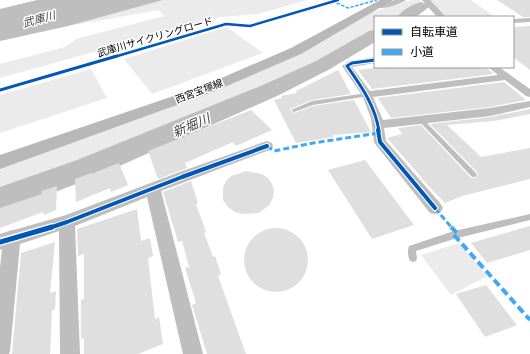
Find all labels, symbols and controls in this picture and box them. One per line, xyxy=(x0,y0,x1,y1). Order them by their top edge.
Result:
water label: 武庫川 xyxy=(22,9,57,29)
street label: 武庫川サイクリングロード xyxy=(96,15,214,59)
legend xyxy=(374,16,514,68)
text: 自転車道 xyxy=(410,25,458,38)
text: 小道 xyxy=(410,45,434,58)
street label: 西宮宝塚線 xyxy=(174,77,224,105)
water label: 新堀川 xyxy=(170,110,214,139)

